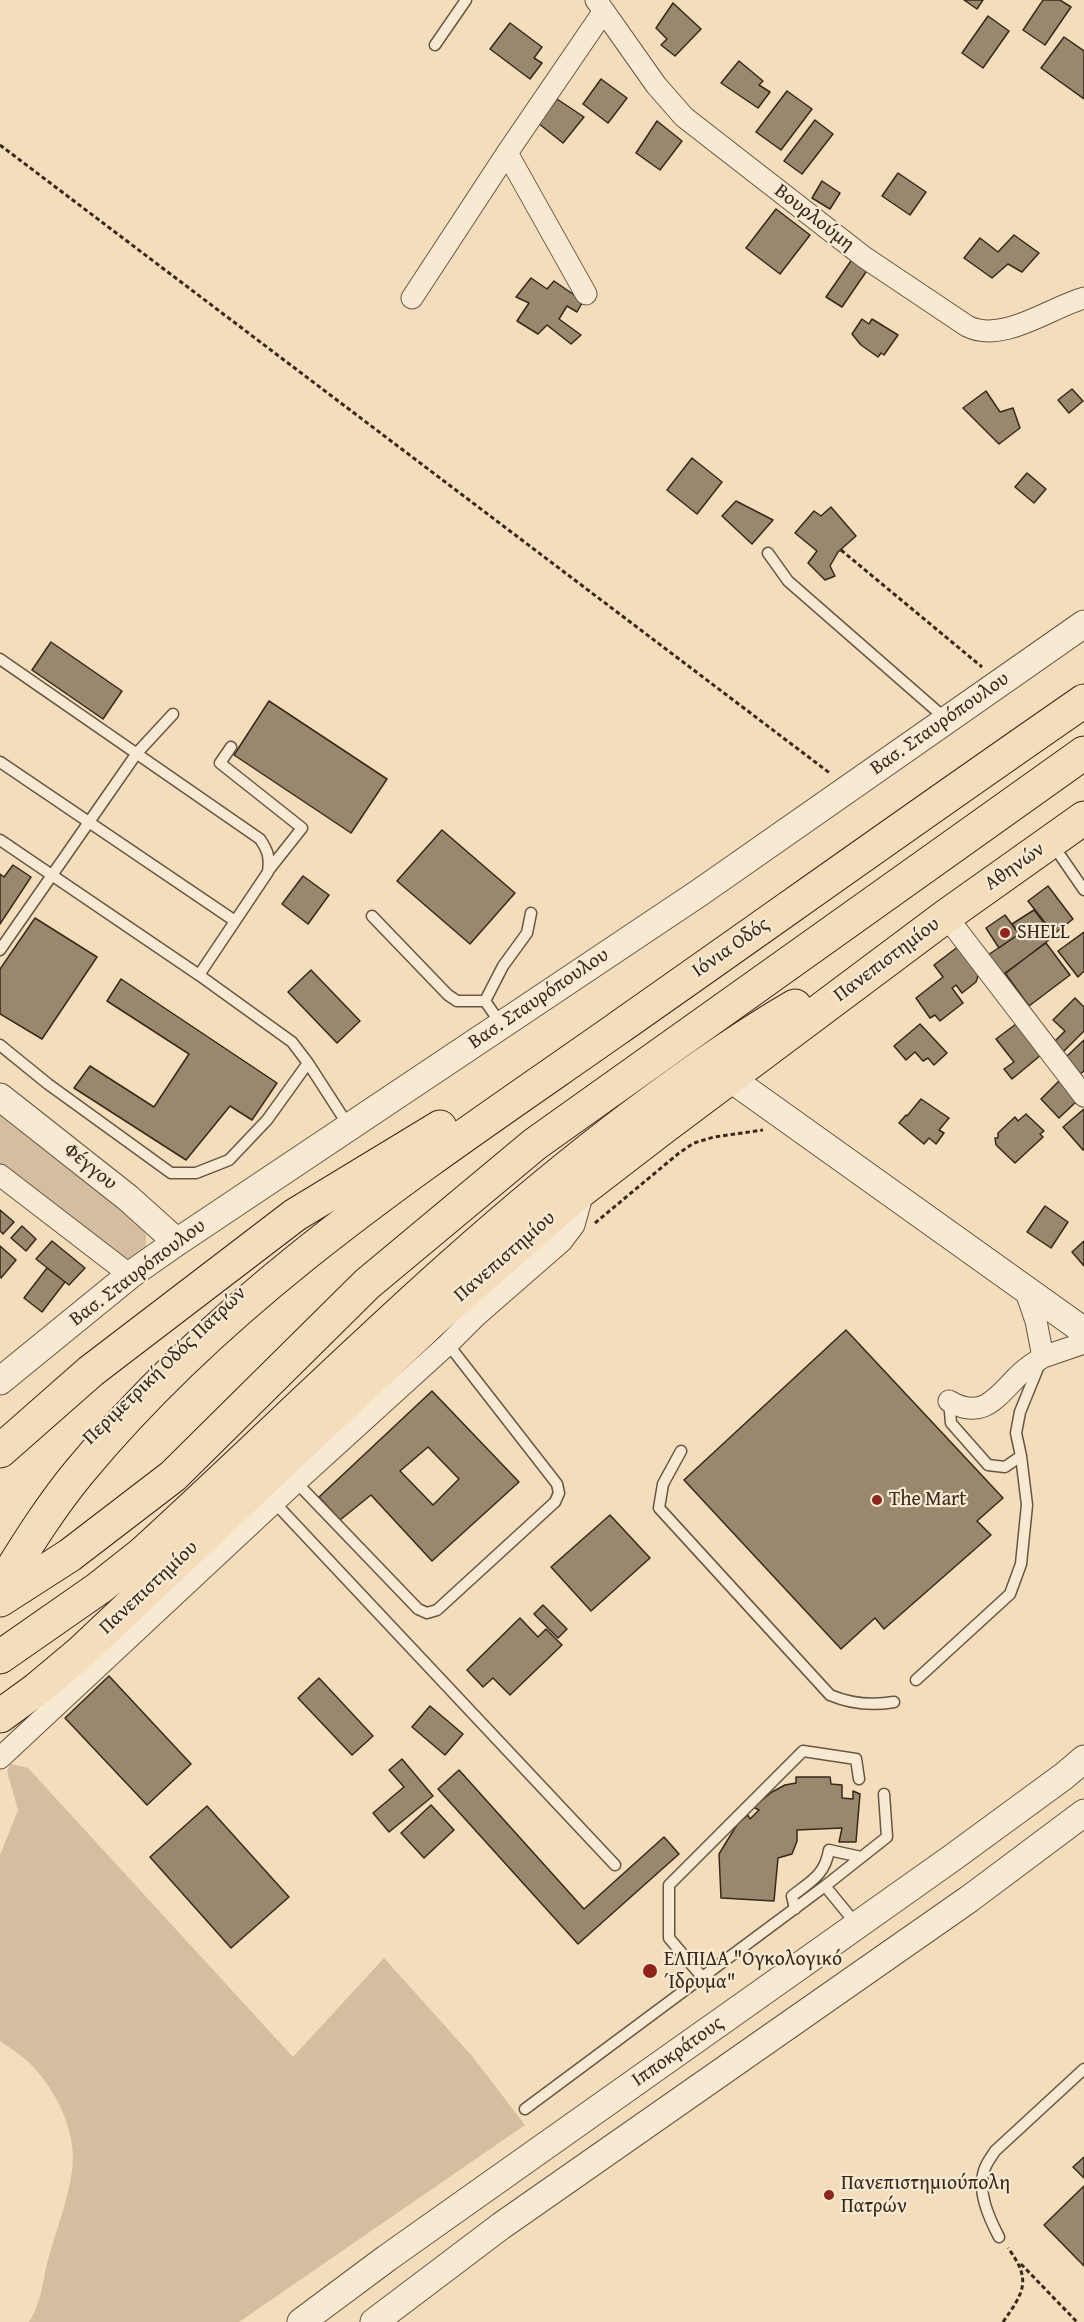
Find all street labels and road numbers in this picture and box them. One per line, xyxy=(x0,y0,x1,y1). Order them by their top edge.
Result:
street label: Βουρλούμη xyxy=(769,179,859,257)
street label: Βασ. Σταυρόπουλου xyxy=(866,667,1014,781)
street label: Αθηνών xyxy=(980,838,1050,896)
street label: Πανεπιστημίου xyxy=(829,912,945,1008)
street label: Ιόνια Οδός xyxy=(688,913,774,983)
street label: Βασ. Σταυρόπουλου xyxy=(464,943,614,1055)
street label: Φέγγου xyxy=(58,1138,122,1196)
street label: Πανεπιστημίου xyxy=(449,1206,561,1308)
street label: Βασ. Σταυρόπουλου xyxy=(65,1214,211,1332)
street label: Περιμετρική Οδός Πατρών xyxy=(78,1282,252,1450)
street label: Πανεπιστημίου xyxy=(95,1536,203,1640)
street label: Ιπποκράτους xyxy=(627,2012,729,2092)

